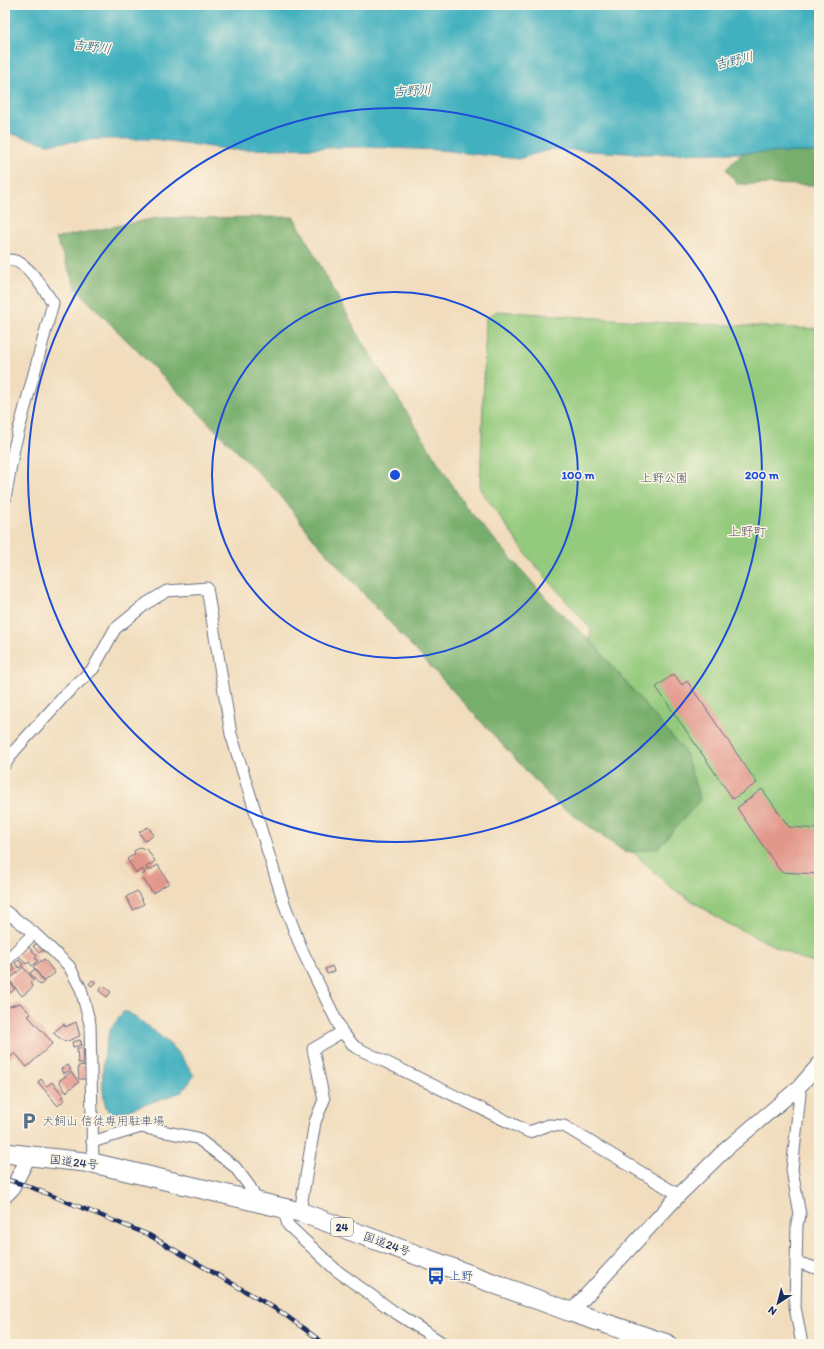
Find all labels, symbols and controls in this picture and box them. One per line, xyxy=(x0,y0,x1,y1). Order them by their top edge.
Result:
water label: 吉野川 xyxy=(72,36,112,57)
water label: 吉野川 xyxy=(713,48,755,72)
water label: 吉野川 xyxy=(392,82,432,99)
centre of rings xyxy=(388,468,402,482)
text: 100 m xyxy=(561,468,595,482)
text: 200 m xyxy=(745,468,780,482)
park label: 上野公園 xyxy=(640,471,688,485)
district label: 上野町 xyxy=(727,524,767,539)
parking icon: 犬飼山 信徒専用駐車場 xyxy=(19,1111,39,1131)
place label: 犬飼山 信徒専用駐車場 xyxy=(42,1114,165,1128)
street label: 国道24号 xyxy=(49,1152,99,1172)
road number: 24 xyxy=(331,1218,353,1236)
street label: 国道24号 xyxy=(361,1229,413,1259)
bus stop icon: 上野 xyxy=(426,1266,446,1286)
place label: 上野 xyxy=(449,1269,473,1283)
north arrow xyxy=(758,1283,798,1323)
text: N xyxy=(766,1303,779,1318)

